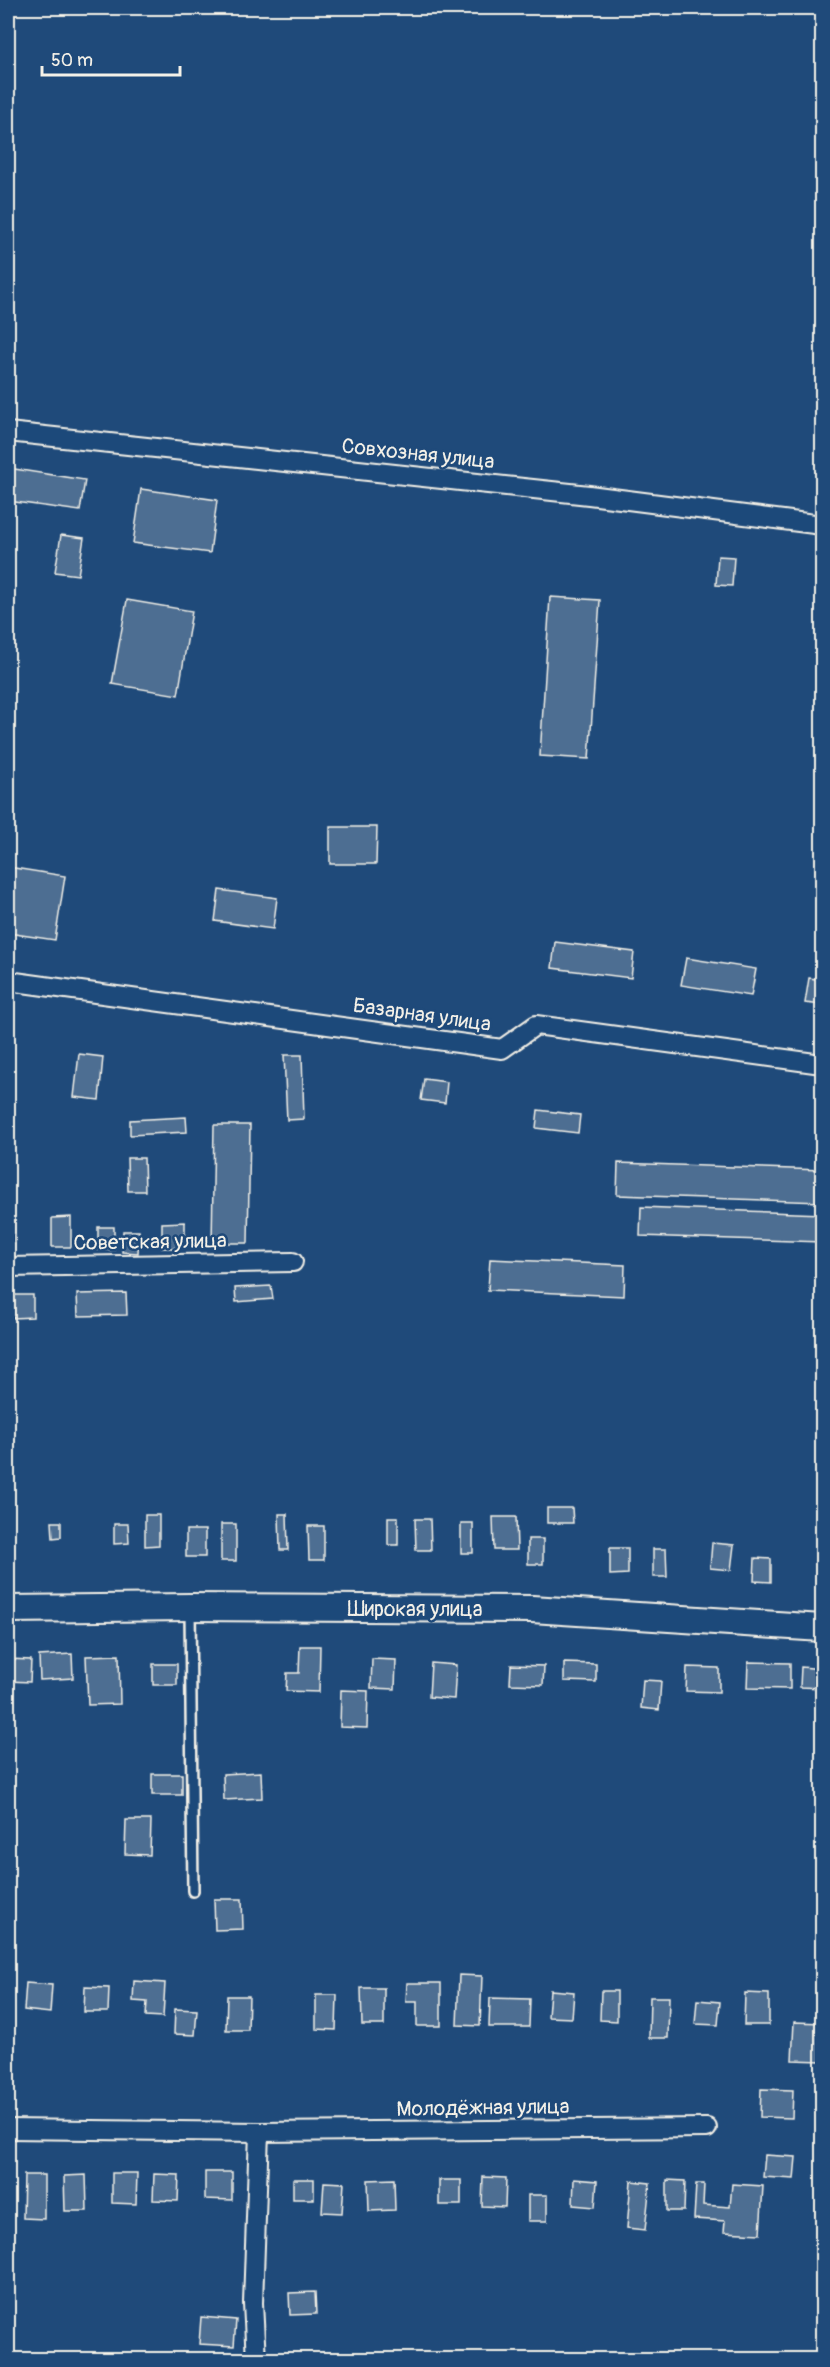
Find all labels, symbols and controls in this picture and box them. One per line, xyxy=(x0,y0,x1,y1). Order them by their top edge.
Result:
scale bar xyxy=(42,39,180,77)
text: 50 m xyxy=(51,49,93,72)
street label: Совхозная улица xyxy=(340,433,496,475)
street label: Базарная улица xyxy=(351,992,493,1038)
street label: Советская улица xyxy=(73,1227,227,1257)
street label: Широкая улица xyxy=(347,1596,483,1623)
street label: Молодёжная улица xyxy=(396,2093,570,2123)

